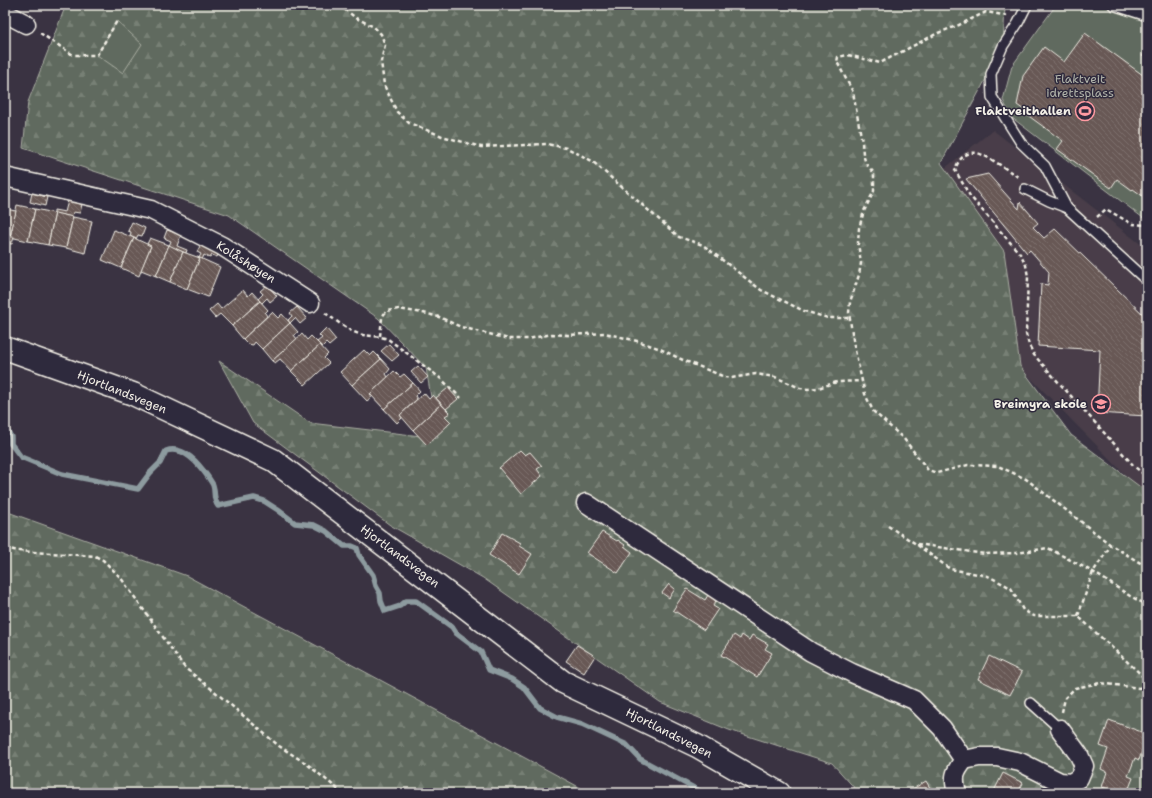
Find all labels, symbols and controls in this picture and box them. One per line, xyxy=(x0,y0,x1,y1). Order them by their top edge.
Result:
park label: Flaktveit idrettsplass xyxy=(1046,71,1114,101)
sports icon: Flaktveithallen xyxy=(1074,100,1096,122)
place label: Flaktveithallen xyxy=(975,103,1071,119)
street label: Kolåshøyen xyxy=(213,237,279,287)
street label: Hjortlandsvegen xyxy=(75,367,169,417)
school or university icon: Breimyra skole xyxy=(1090,393,1112,415)
place label: Breimyra skole xyxy=(994,396,1087,412)
street label: Hjortlandsvegen xyxy=(357,521,443,591)
street label: Hjortlandsvegen xyxy=(623,704,715,762)

